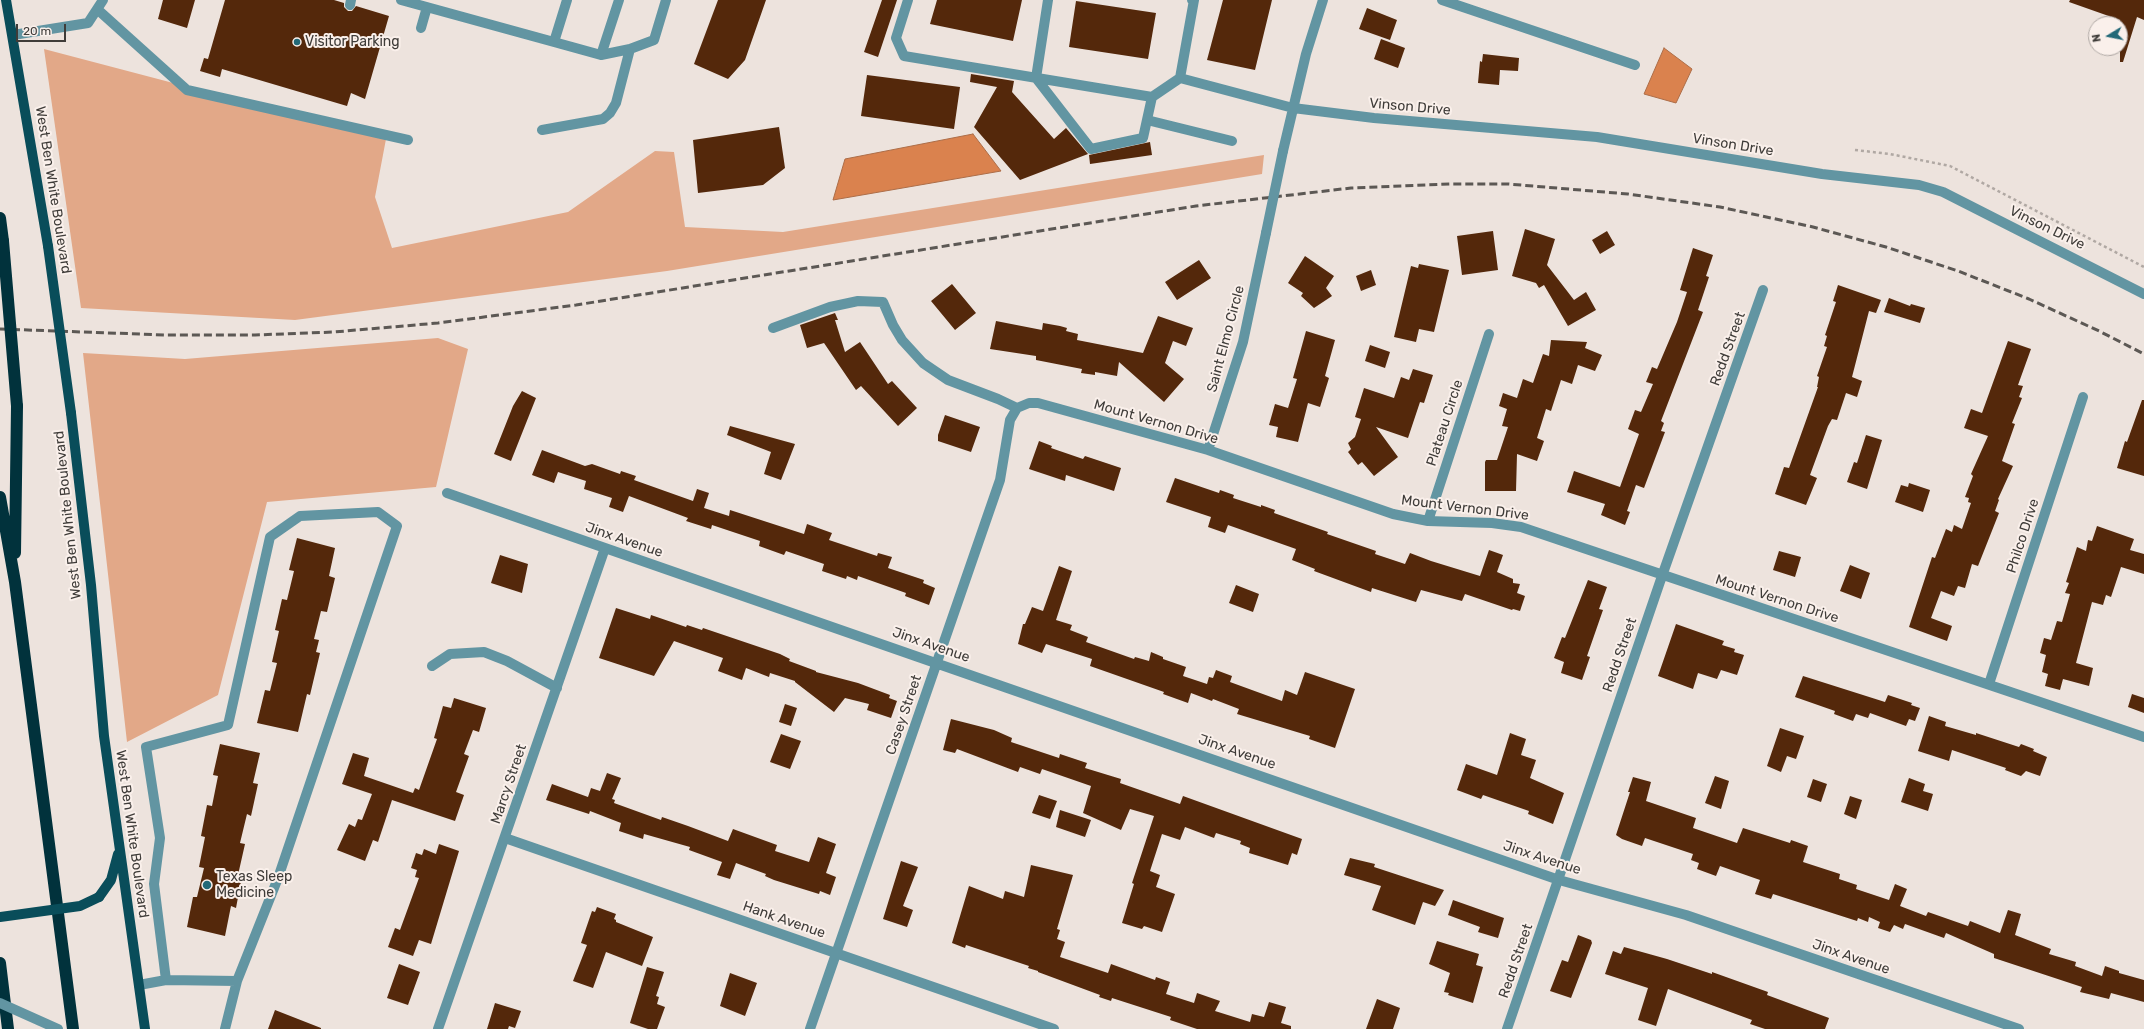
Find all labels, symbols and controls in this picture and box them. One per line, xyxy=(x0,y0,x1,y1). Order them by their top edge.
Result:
scale bar xyxy=(18,16,68,42)
north arrow xyxy=(2088,16,2128,56)
text: 20 m xyxy=(23,24,51,38)
text: N xyxy=(2090,33,2104,43)
place label: Visitor Parking xyxy=(305,34,400,50)
marker: Visitor Parking xyxy=(292,37,302,47)
street label: Vinson Drive xyxy=(1369,95,1451,119)
street label: West Ben White Boulevard xyxy=(31,105,75,275)
street label: Vinson Drive xyxy=(1691,130,1775,160)
street label: Vinson Drive xyxy=(2007,203,2087,253)
street label: Saint Elmo Circle xyxy=(1204,284,1248,394)
street label: Redd Street xyxy=(1707,310,1749,388)
street label: Plateau Circle xyxy=(1423,378,1467,468)
street label: Mount Vernon Drive xyxy=(1092,396,1220,448)
street label: West Ben White Boulevard xyxy=(51,430,85,600)
street label: Mount Vernon Drive xyxy=(1400,492,1530,524)
street label: Philco Drive xyxy=(2003,497,2043,575)
street label: Jinx Avenue xyxy=(583,519,665,561)
street label: Mount Vernon Drive xyxy=(1713,571,1841,627)
street label: Redd Street xyxy=(1599,616,1641,694)
street label: Jinx Avenue xyxy=(890,624,972,666)
street label: Casey Street xyxy=(882,673,926,757)
street label: Jinx Avenue xyxy=(1196,731,1278,773)
street label: Marcy Street xyxy=(488,742,530,826)
street label: West Ben White Boulevard xyxy=(112,749,152,919)
street label: Jinx Avenue xyxy=(1501,838,1583,878)
place label: Texas Sleep Medicine xyxy=(216,869,292,902)
marker: Texas Sleep Medicine xyxy=(201,879,213,891)
street label: Hank Avenue xyxy=(741,898,827,942)
street label: Redd Street xyxy=(1495,922,1537,1000)
street label: Jinx Avenue xyxy=(1810,936,1892,978)

